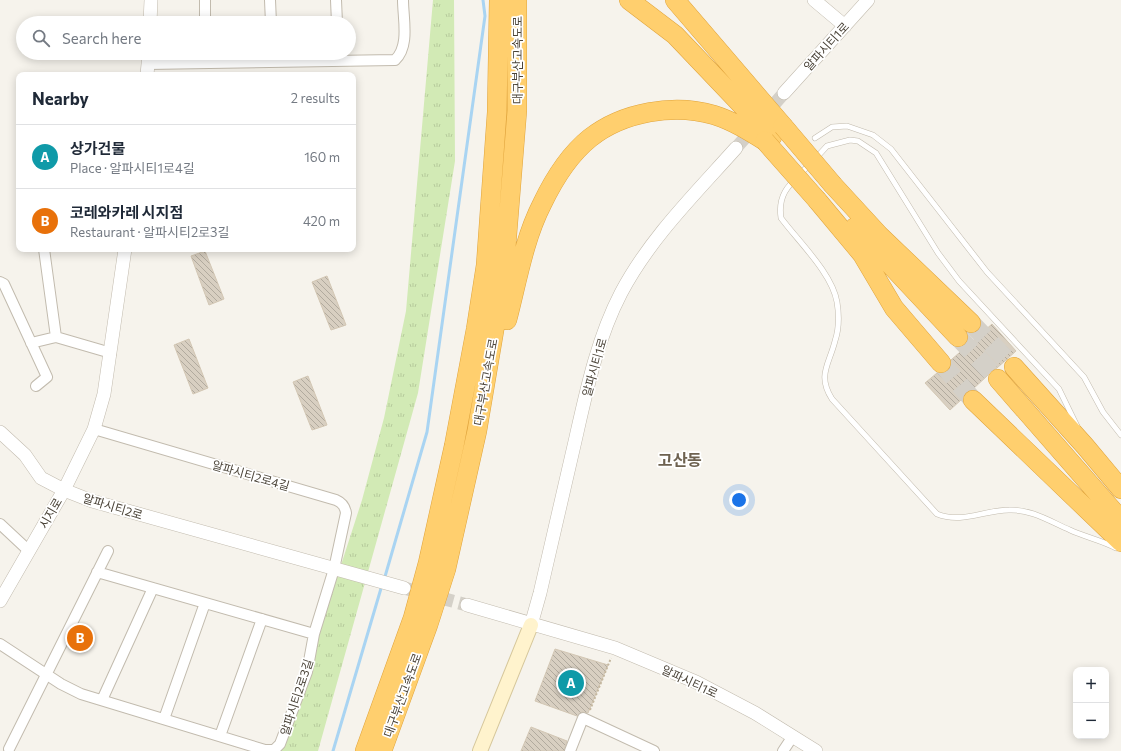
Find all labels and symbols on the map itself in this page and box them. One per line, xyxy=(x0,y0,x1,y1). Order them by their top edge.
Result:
street label: 대구부산고속도로 xyxy=(510,16,524,104)
street label: 알파시티1로 xyxy=(801,19,851,73)
street label: 알파시티1로 xyxy=(579,336,609,398)
street label: 대구부산고속도로 xyxy=(470,337,500,427)
district label: 고산동 xyxy=(658,450,702,469)
street label: 알파시티2로4길 xyxy=(211,457,291,493)
street label: 알파시티2로 xyxy=(81,490,145,522)
your location xyxy=(729,490,749,510)
street label: 시지로 xyxy=(36,495,64,531)
pin: B xyxy=(67,623,93,653)
street label: 대구부산고속도로 xyxy=(380,651,424,739)
street label: 알파시티2로3길 xyxy=(277,657,315,737)
street label: 알파시티1로 xyxy=(660,662,720,700)
pin: A xyxy=(558,668,584,698)

